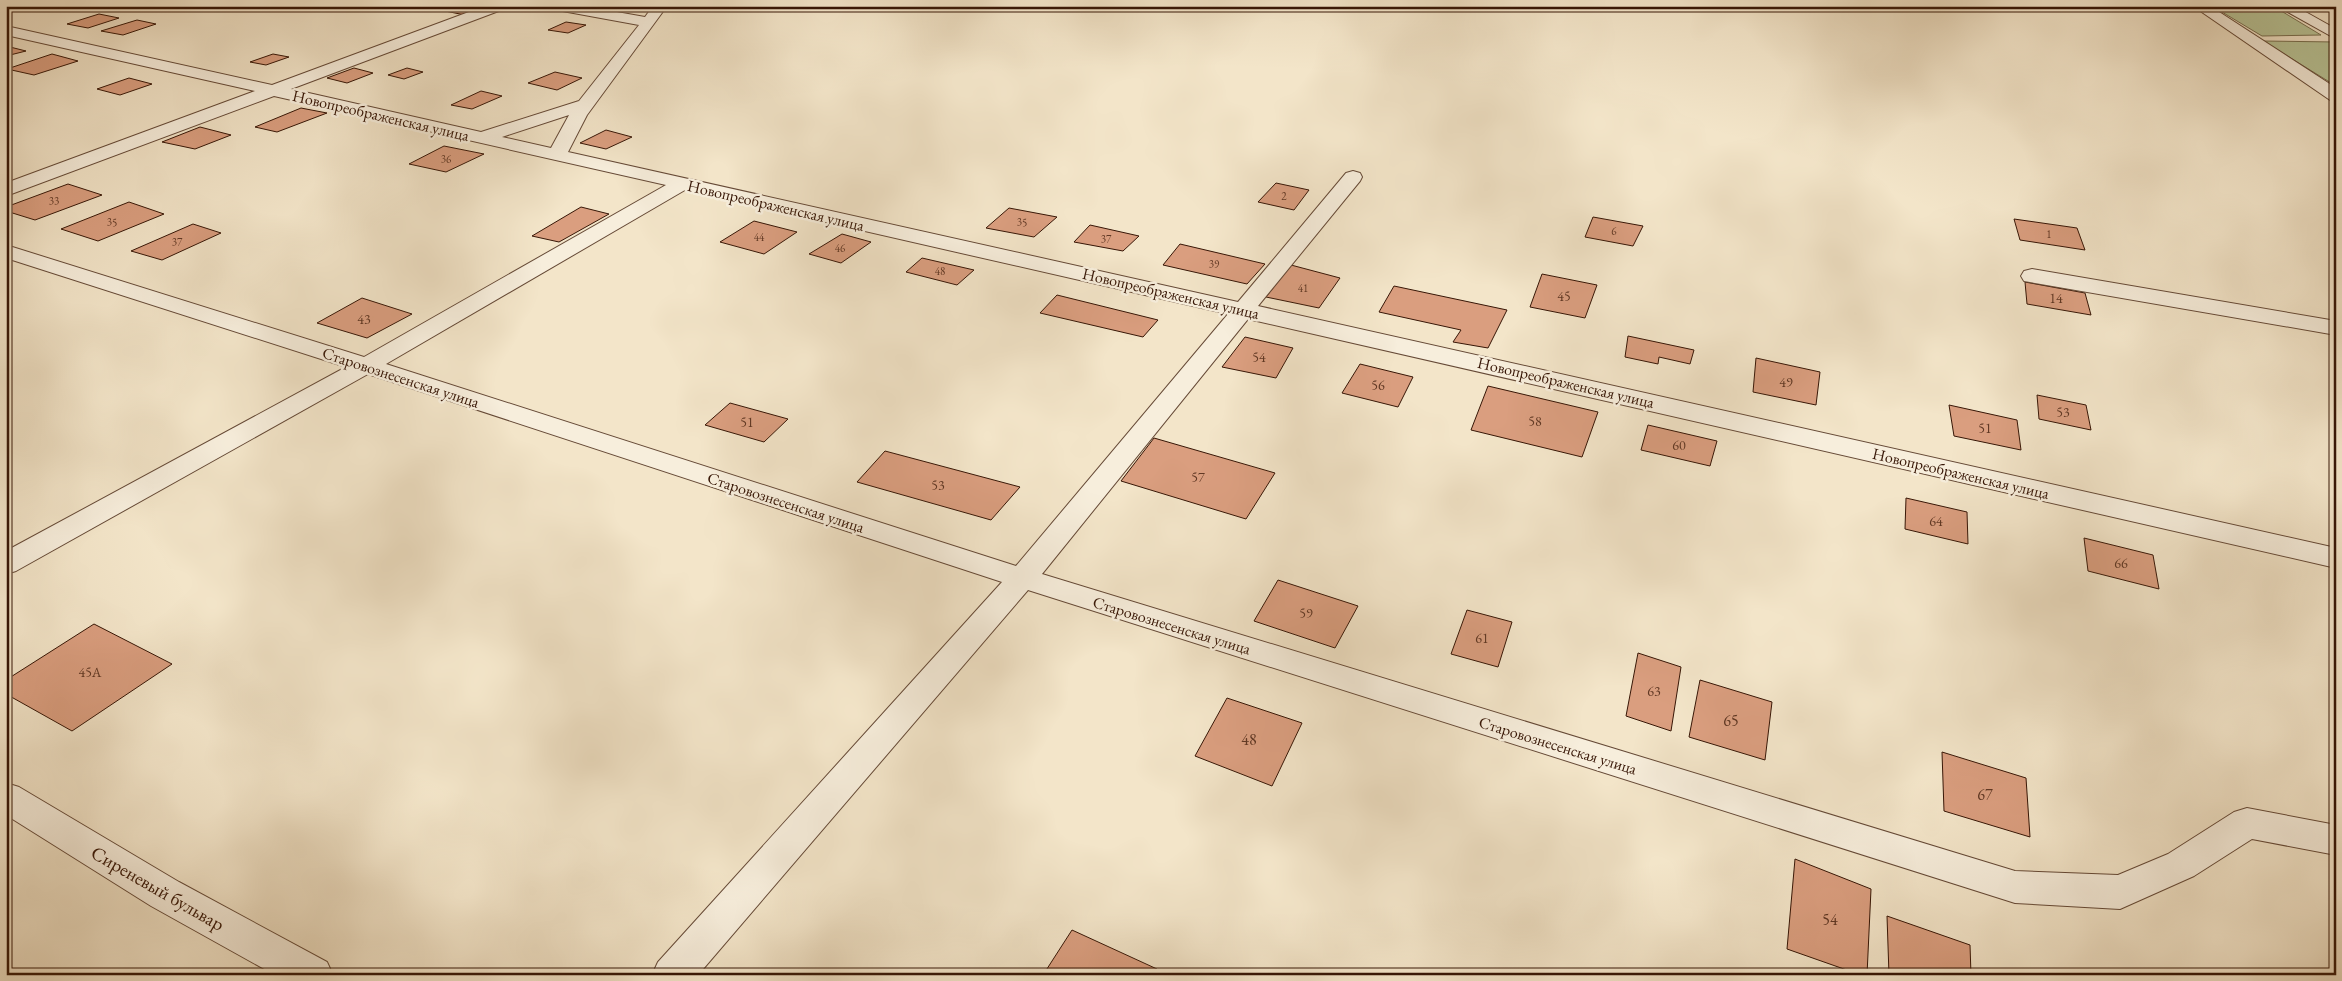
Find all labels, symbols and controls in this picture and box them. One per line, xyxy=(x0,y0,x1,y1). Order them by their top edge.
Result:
street label: Новопреображенская улица xyxy=(290,85,472,146)
house number: 36 xyxy=(441,152,452,166)
street label: Новопреображенская улица xyxy=(685,175,867,236)
house number: 2 xyxy=(1281,189,1287,203)
house number: 33 xyxy=(49,194,59,208)
house number: 35 xyxy=(107,215,117,229)
house number: 35 xyxy=(1017,215,1027,229)
house number: 6 xyxy=(1611,224,1617,238)
house number: 1 xyxy=(2046,227,2052,241)
house number: 44 xyxy=(754,230,765,244)
house number: 37 xyxy=(1101,232,1112,246)
house number: 37 xyxy=(172,235,183,249)
house number: 46 xyxy=(835,241,846,255)
house number: 39 xyxy=(1209,257,1220,271)
street label: Новопреображенская улица xyxy=(1080,263,1262,324)
house number: 48 xyxy=(935,264,945,278)
house number: 41 xyxy=(1298,281,1308,295)
house number: 45 xyxy=(1557,287,1571,305)
house number: 14 xyxy=(2049,289,2063,307)
house number: 43 xyxy=(357,310,371,328)
street label: Старовознесенская улица xyxy=(320,342,483,413)
house number: 54 xyxy=(1252,348,1266,366)
street label: Новопреображенская улица xyxy=(1475,352,1657,413)
house number: 49 xyxy=(1779,373,1793,391)
house number: 56 xyxy=(1371,376,1385,394)
house number: 53 xyxy=(2056,403,2070,421)
house number: 58 xyxy=(1528,412,1542,430)
house number: 51 xyxy=(740,413,754,431)
house number: 51 xyxy=(1978,419,1992,437)
house number: 60 xyxy=(1672,436,1686,454)
street label: Новопреображенская улица xyxy=(1870,443,2052,504)
street label: Старовознесенская улица xyxy=(705,467,868,538)
house number: 57 xyxy=(1191,468,1205,486)
house number: 53 xyxy=(931,476,945,494)
house number: 64 xyxy=(1929,512,1943,530)
house number: 66 xyxy=(2114,554,2128,572)
street label: Старовознесенская улица xyxy=(1090,591,1254,660)
house number: 59 xyxy=(1299,604,1313,622)
house number: 61 xyxy=(1475,629,1489,647)
house number: 45А xyxy=(78,663,102,681)
house number: 63 xyxy=(1647,682,1661,700)
house number: 65 xyxy=(1723,710,1739,731)
street label: Старовознесенская улица xyxy=(1476,711,1640,780)
house number: 48 xyxy=(1241,729,1257,750)
house number: 67 xyxy=(1977,784,1993,805)
street label: Сиреневый бульвар xyxy=(87,840,229,937)
house number: 54 xyxy=(1822,909,1838,930)

